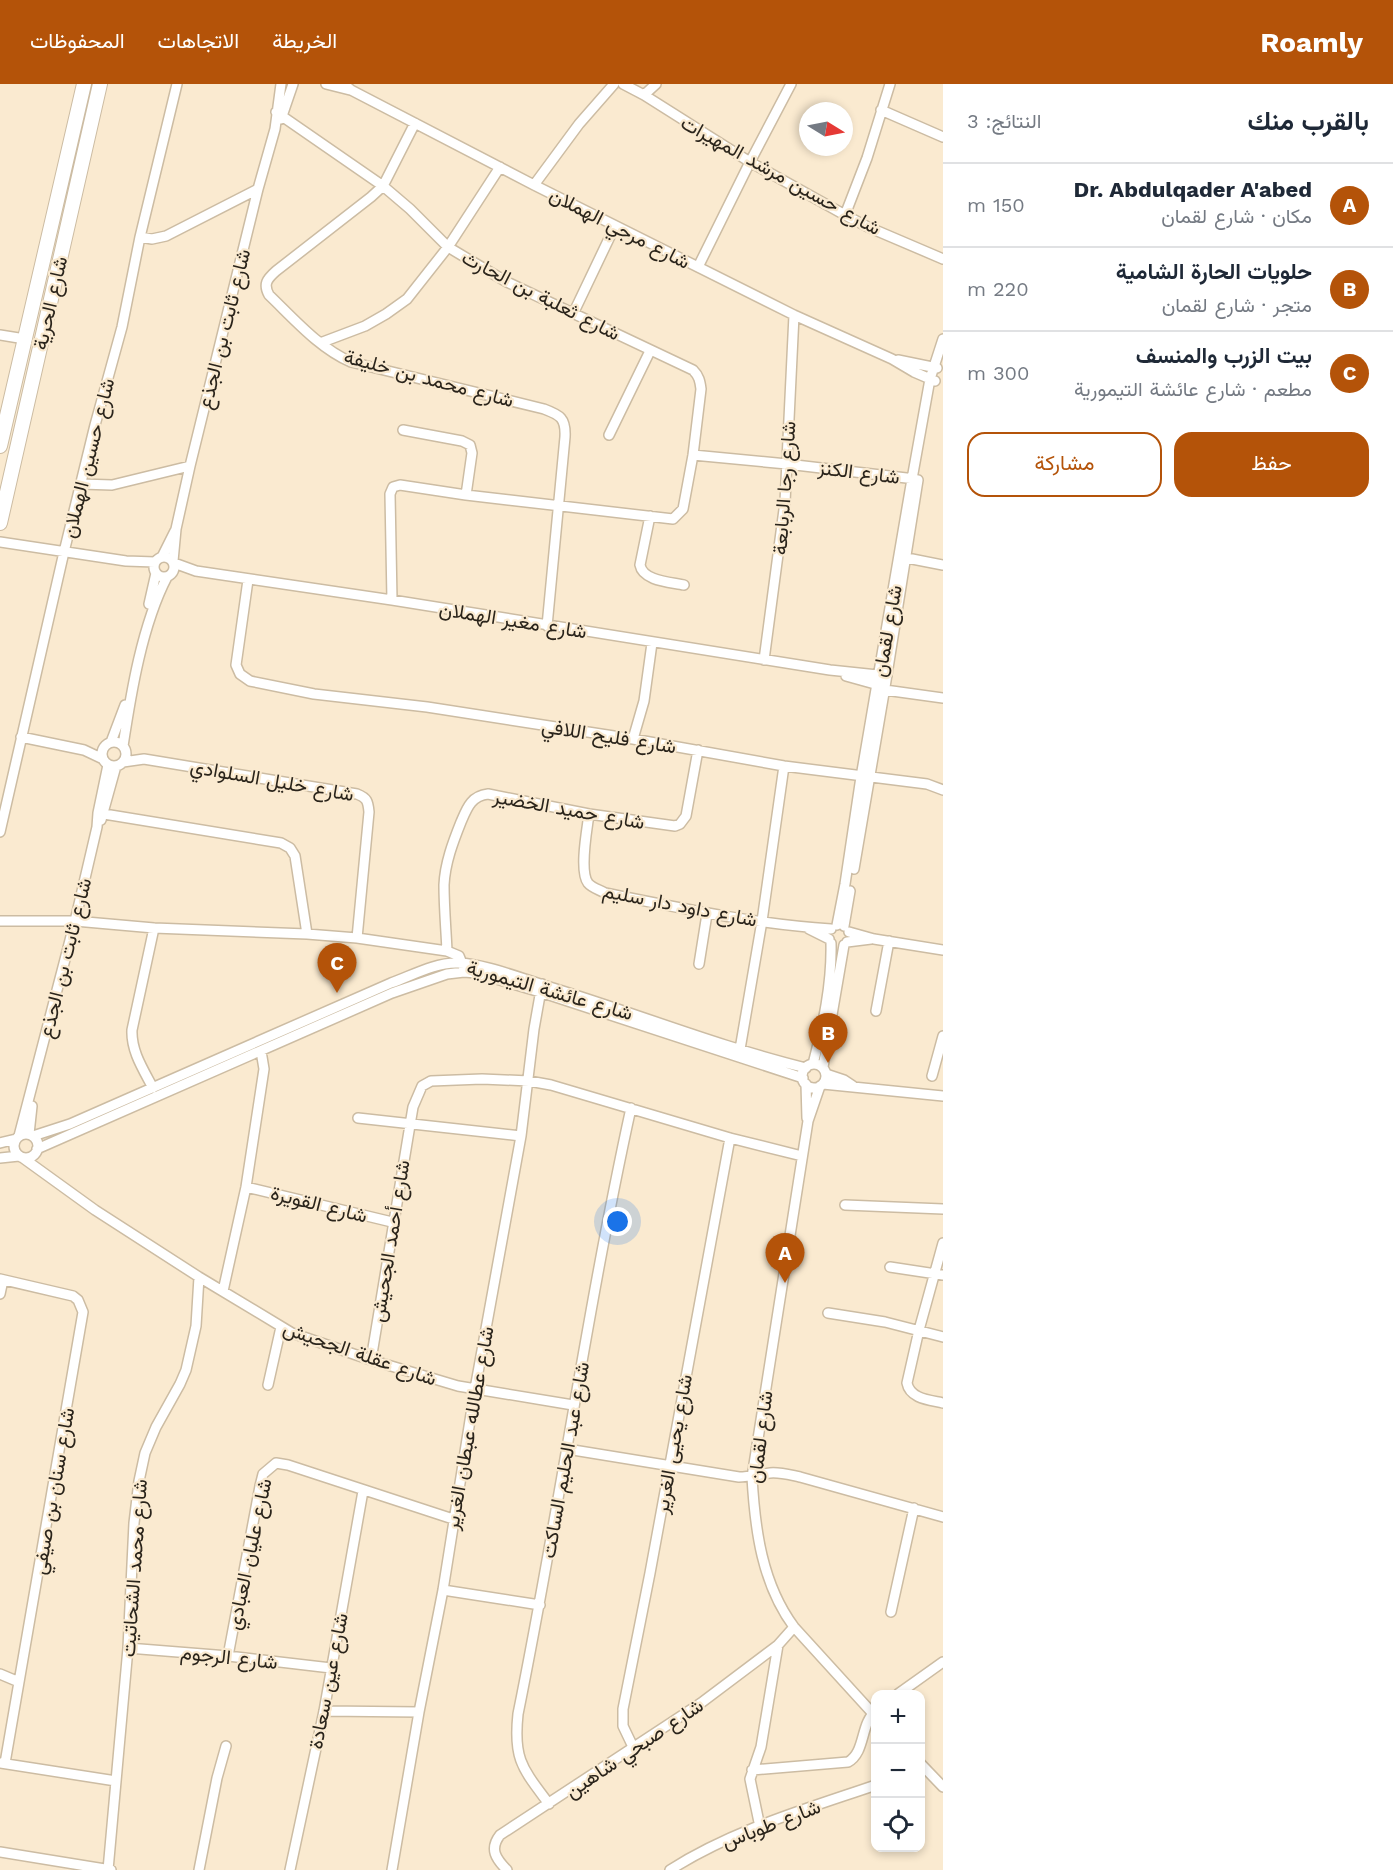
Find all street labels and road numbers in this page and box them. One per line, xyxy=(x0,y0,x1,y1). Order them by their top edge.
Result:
street label: شارع حسين مرشد المهيرات xyxy=(676,110,885,242)
street label: شارع مرجي الهملان xyxy=(543,182,694,278)
street label: شارع ثعلبة بن الحارث xyxy=(457,245,624,347)
street label: شارع ثابت بن الجذع xyxy=(192,246,257,412)
street label: شارع الحرية xyxy=(28,254,74,353)
street label: شارع محمد بن خليفة xyxy=(341,344,517,414)
street label: شارع حسين الهملان xyxy=(57,376,121,541)
street label: شارع رجا الربابعة xyxy=(767,420,803,556)
street label: شارع الكنز xyxy=(816,455,901,491)
street label: شارع لقمان xyxy=(867,583,909,679)
street label: شارع مغير الهملان xyxy=(437,596,588,645)
street label: شارع فليح اللافي xyxy=(539,714,678,763)
street label: شارع خليل السلوادي xyxy=(187,754,356,811)
street label: شارع حميد الخضير xyxy=(490,784,647,836)
street label: شارع ثابت بن الجذع xyxy=(33,875,98,1041)
street label: شارع داود دار سليم xyxy=(601,878,759,934)
street label: شارع عائشة التيمورية xyxy=(464,955,636,1027)
street label: شارع أحمد الجحيش xyxy=(365,1158,417,1324)
street label: شارع القويرة xyxy=(268,1180,370,1230)
street label: شارع عقلة الجحيش xyxy=(279,1316,440,1392)
street label: شارع عطالله عبطان الغرير xyxy=(439,1324,501,1533)
street label: شارع عبد الحليم الساكت xyxy=(536,1360,596,1560)
street label: شارع يحيى الغرير xyxy=(649,1373,699,1517)
street label: شارع لقمان xyxy=(742,1389,780,1485)
street label: شارع سنان بن صيفي xyxy=(26,1406,84,1577)
street label: شارع عليان العبادي xyxy=(221,1476,282,1633)
street label: شارع محمد الشحاتيت xyxy=(116,1478,154,1658)
street label: شارع عين سعادة xyxy=(303,1611,355,1751)
street label: شارع الرجوم xyxy=(179,1640,279,1676)
street label: شارع صبحي شاهين xyxy=(560,1693,710,1807)
street label: شارع طوباس xyxy=(718,1794,824,1856)

